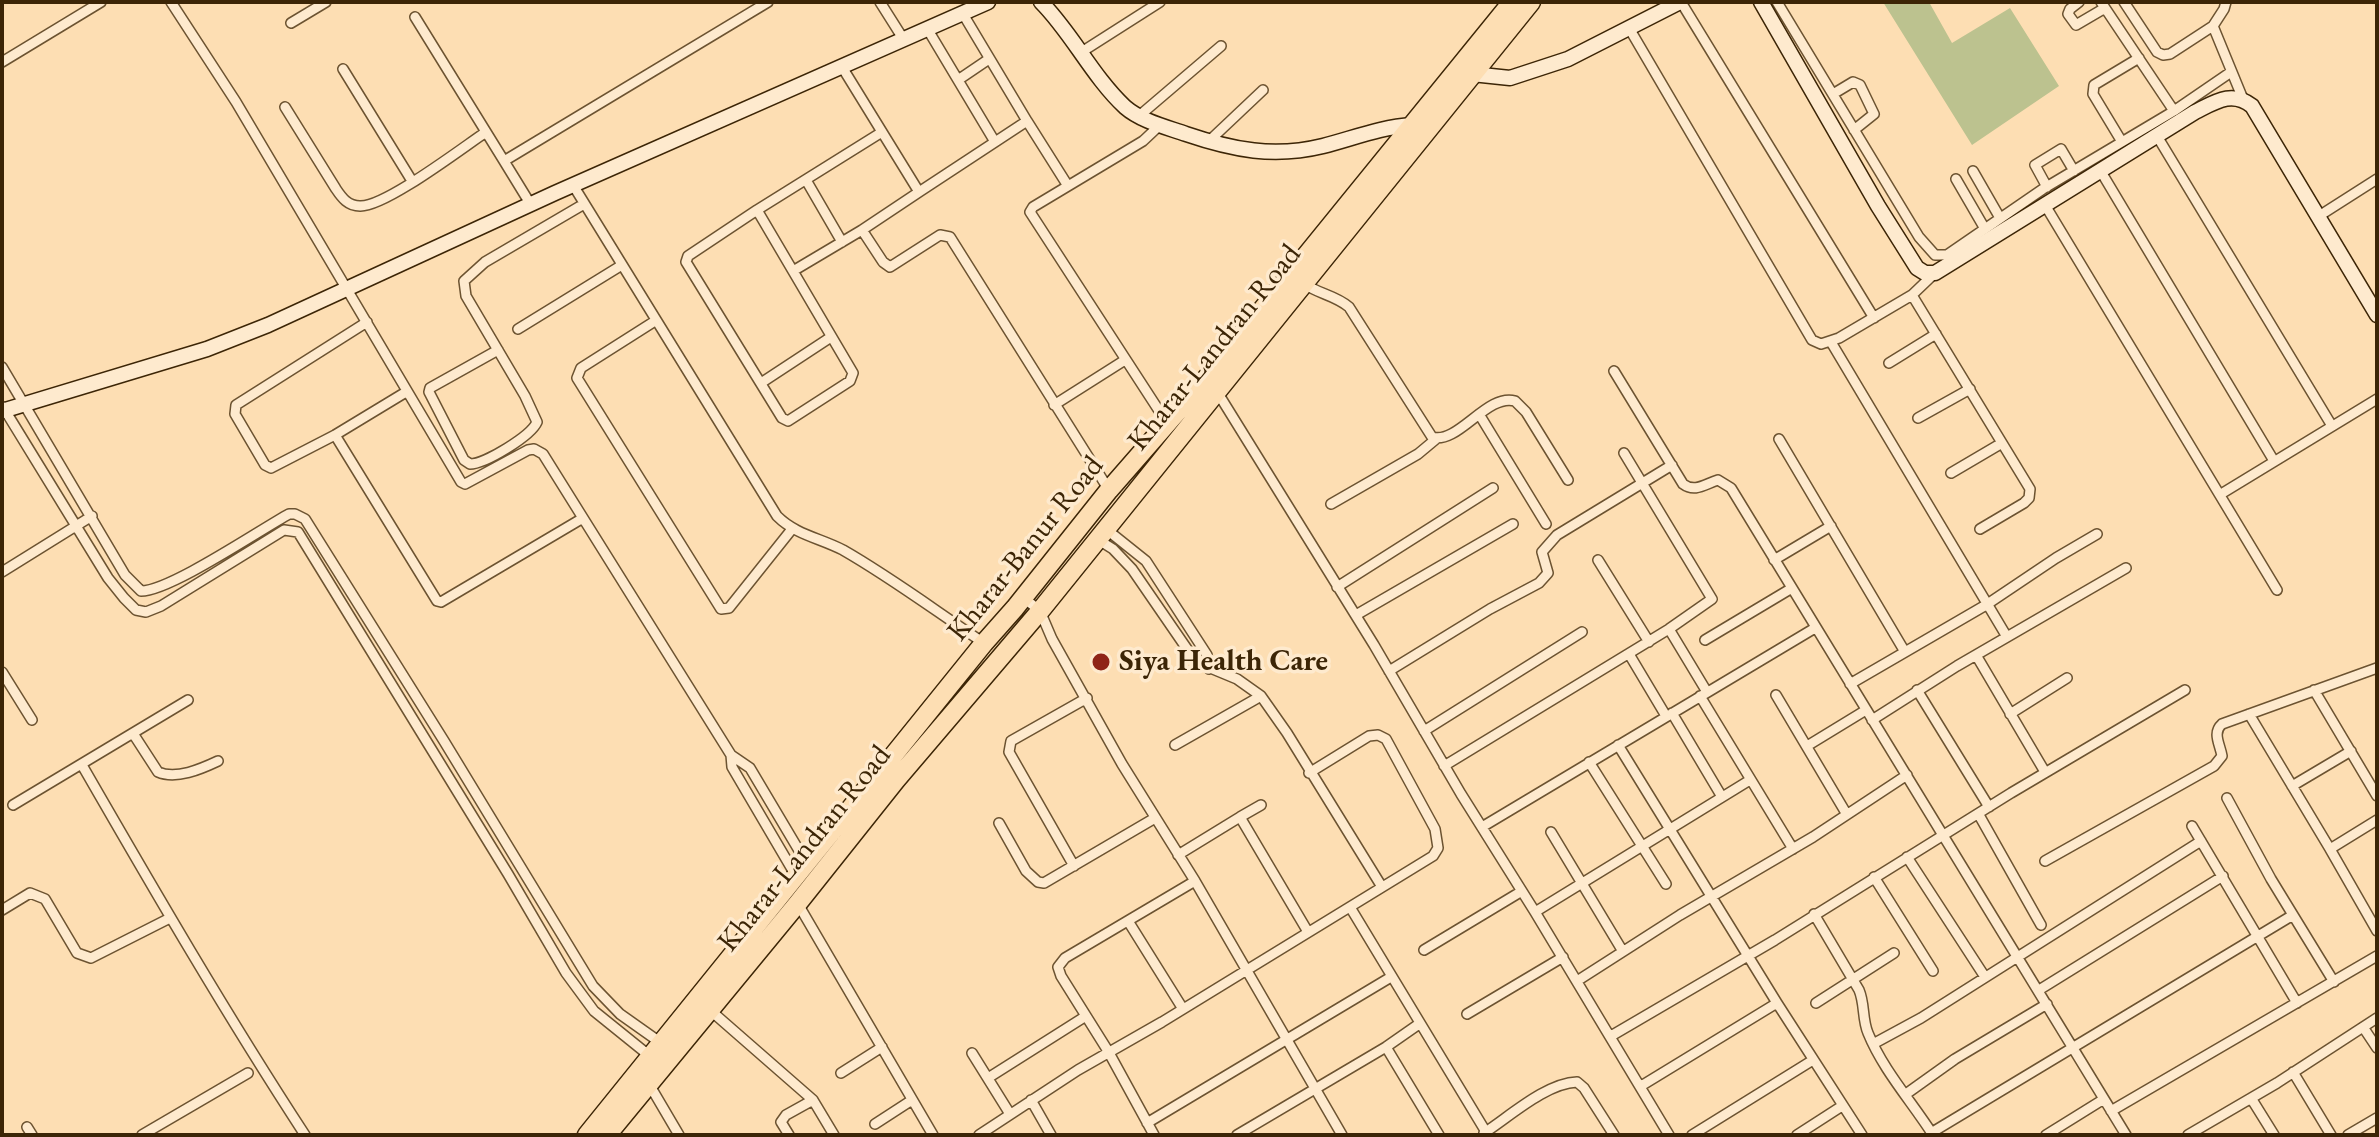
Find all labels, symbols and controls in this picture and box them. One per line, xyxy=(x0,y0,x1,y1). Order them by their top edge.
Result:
street label: Kharar-Landran Road xyxy=(1121,238,1309,458)
street label: Kharar-Banur Road xyxy=(940,449,1112,649)
place label: Siya Health Care xyxy=(1119,644,1328,680)
marker: Siya Health Care xyxy=(1090,651,1112,673)
street label: Kharar-Landran Road xyxy=(711,739,899,959)

